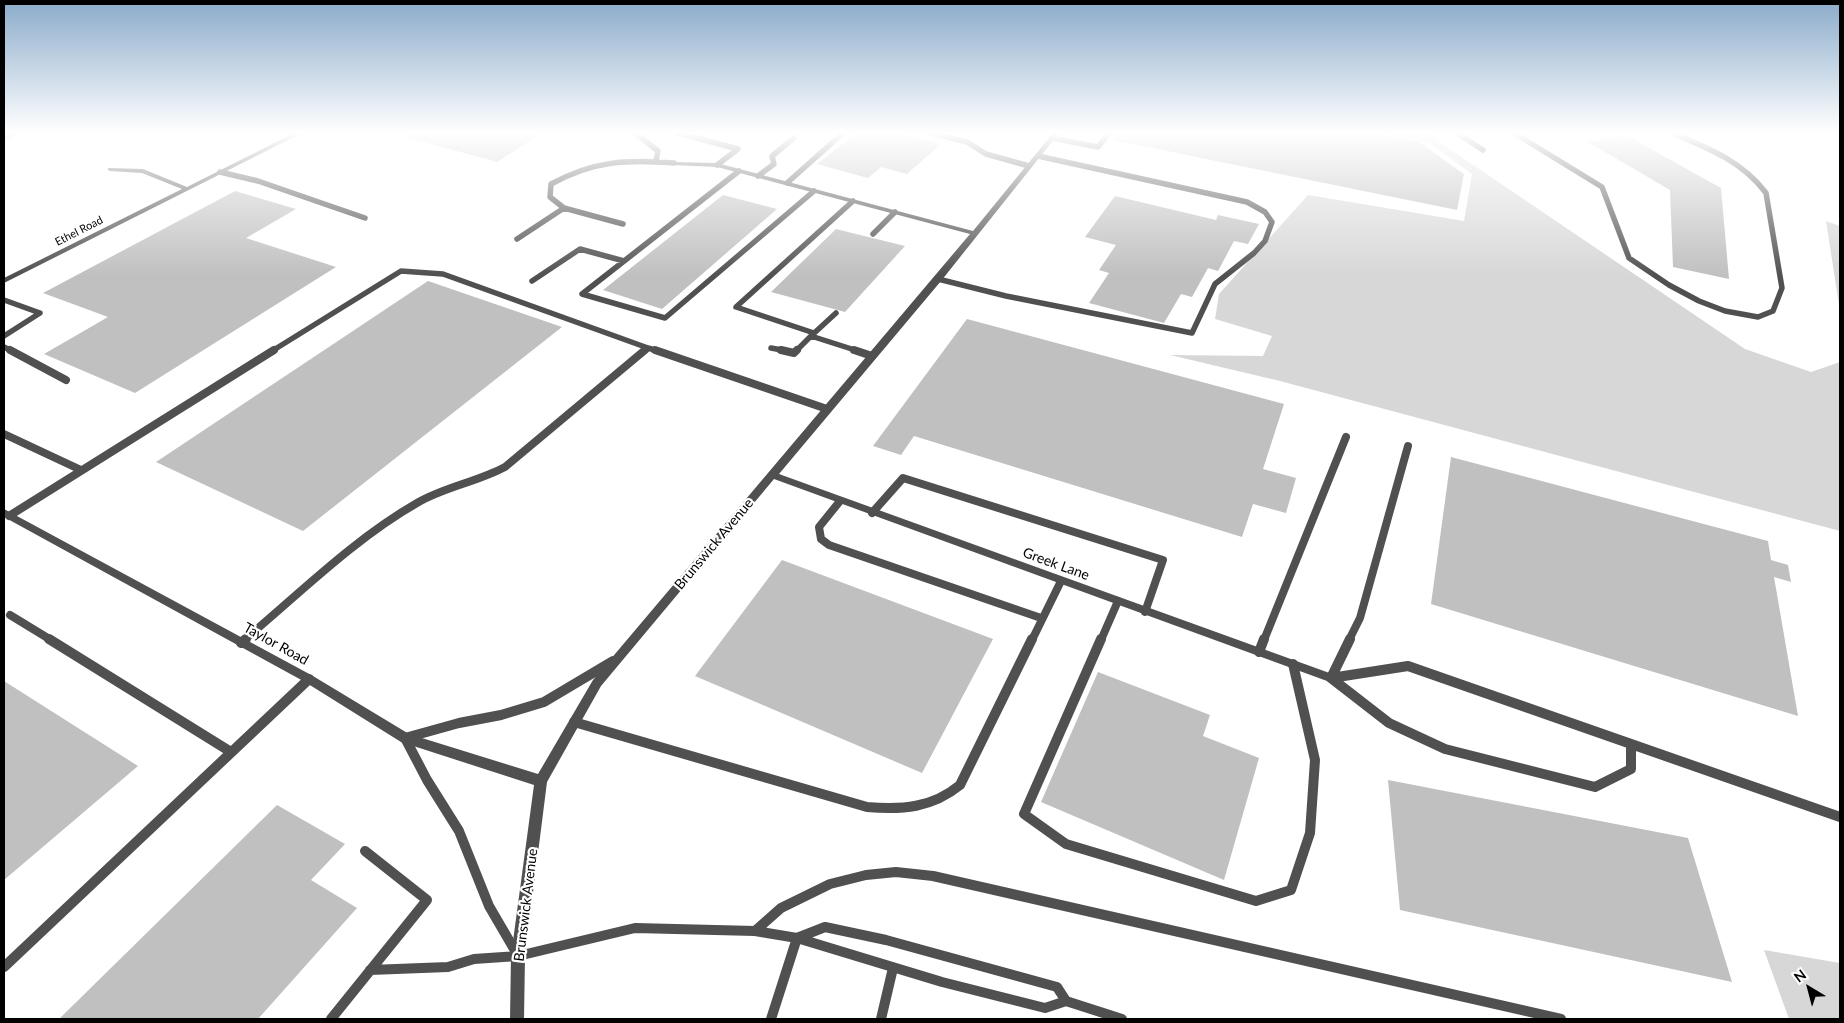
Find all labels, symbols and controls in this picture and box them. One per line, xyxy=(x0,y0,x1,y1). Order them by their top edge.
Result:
street label: Ethel Road xyxy=(53,213,105,249)
street label: Brunswick Avenue xyxy=(671,495,757,593)
street label: Greek Lane xyxy=(1020,544,1092,584)
street label: Taylor Road xyxy=(241,619,311,669)
street label: Brunswick Avenue xyxy=(511,848,541,962)
north arrow xyxy=(1784,963,1834,1013)
text: N xyxy=(1790,966,1809,986)

